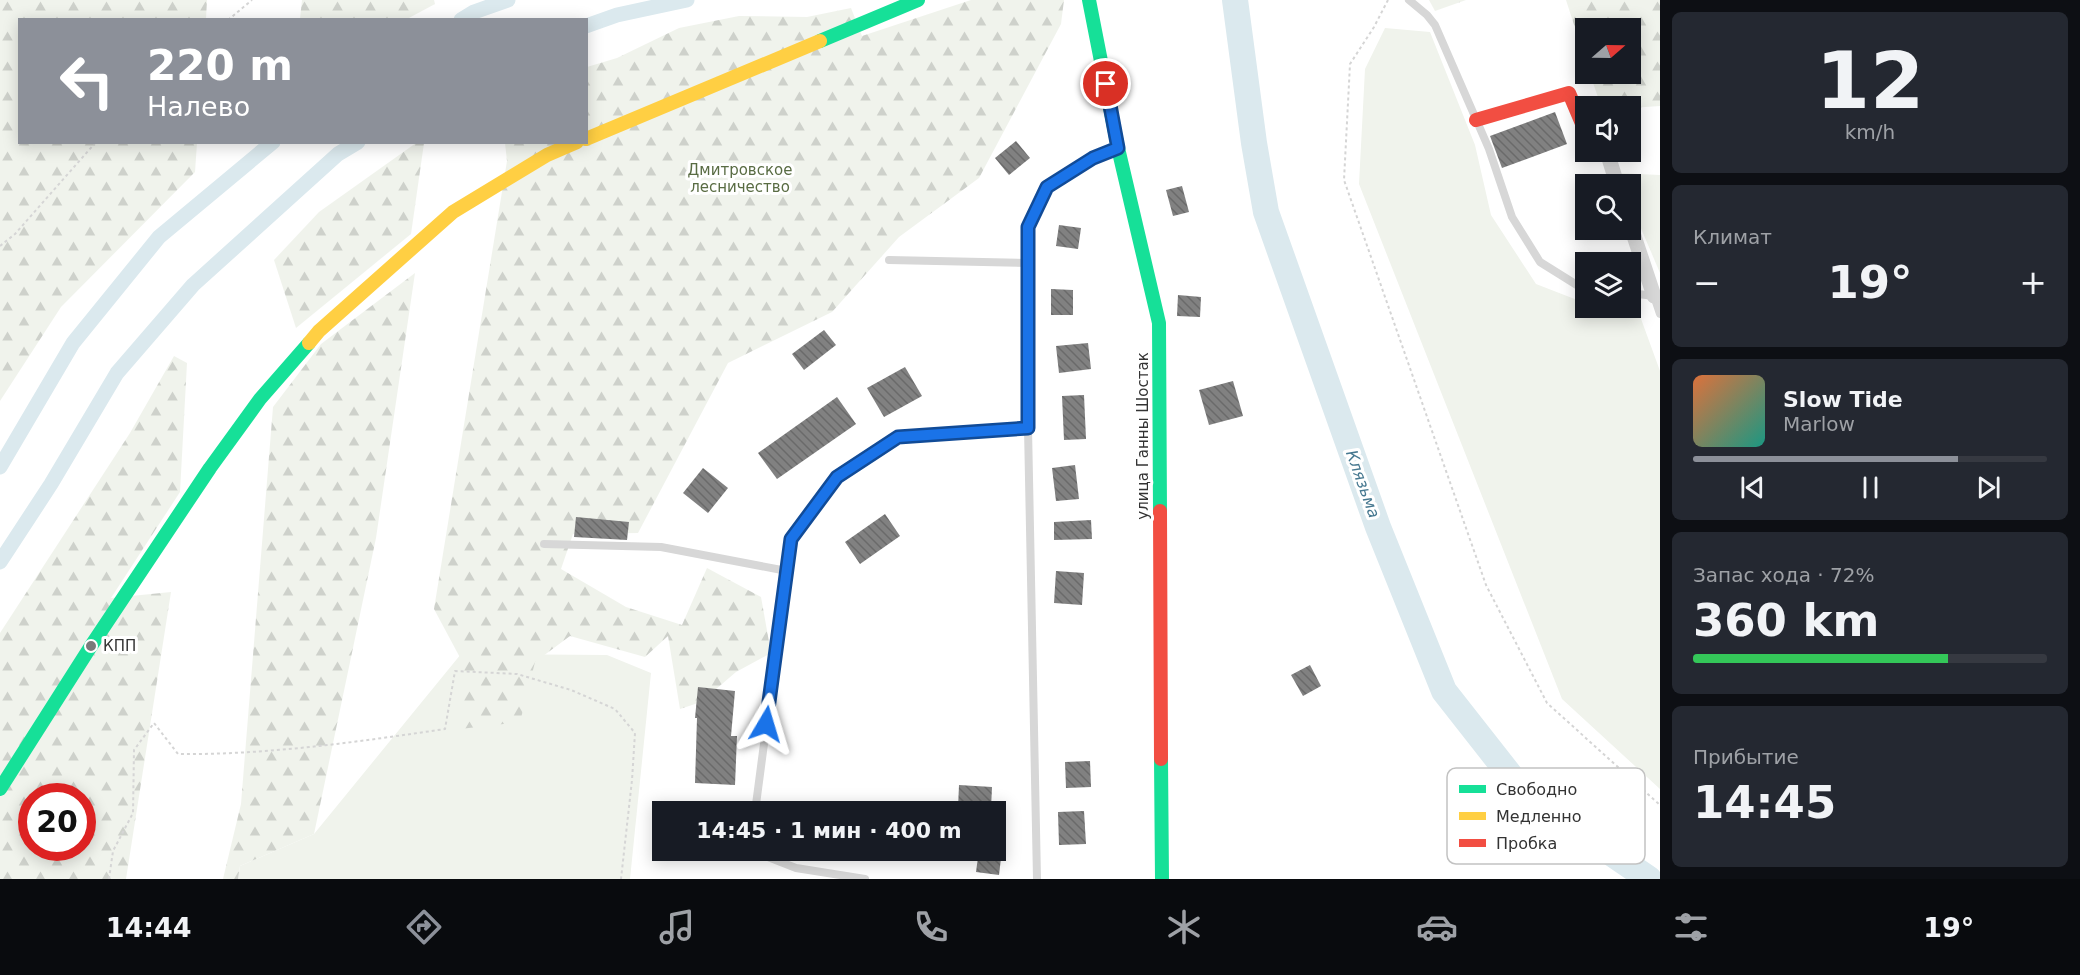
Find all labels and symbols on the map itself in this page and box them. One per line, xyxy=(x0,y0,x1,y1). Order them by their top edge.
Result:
north arrow xyxy=(1575,18,1641,84)
pin xyxy=(1080,58,1131,109)
park label: Дмитровское лесничество xyxy=(688,161,792,196)
street label: улица Ганны Шостак xyxy=(1134,352,1152,520)
water label: Клязьма xyxy=(1342,447,1384,521)
place label: КПП xyxy=(103,637,136,655)
marker: КПП xyxy=(84,639,98,653)
position arrow xyxy=(734,692,798,756)
legend xyxy=(1447,768,1645,864)
text: Свободно xyxy=(1496,780,1577,799)
speed limit sign: 20 xyxy=(18,783,96,861)
text: Медленно xyxy=(1496,807,1582,826)
text: Пробка xyxy=(1496,834,1557,853)

